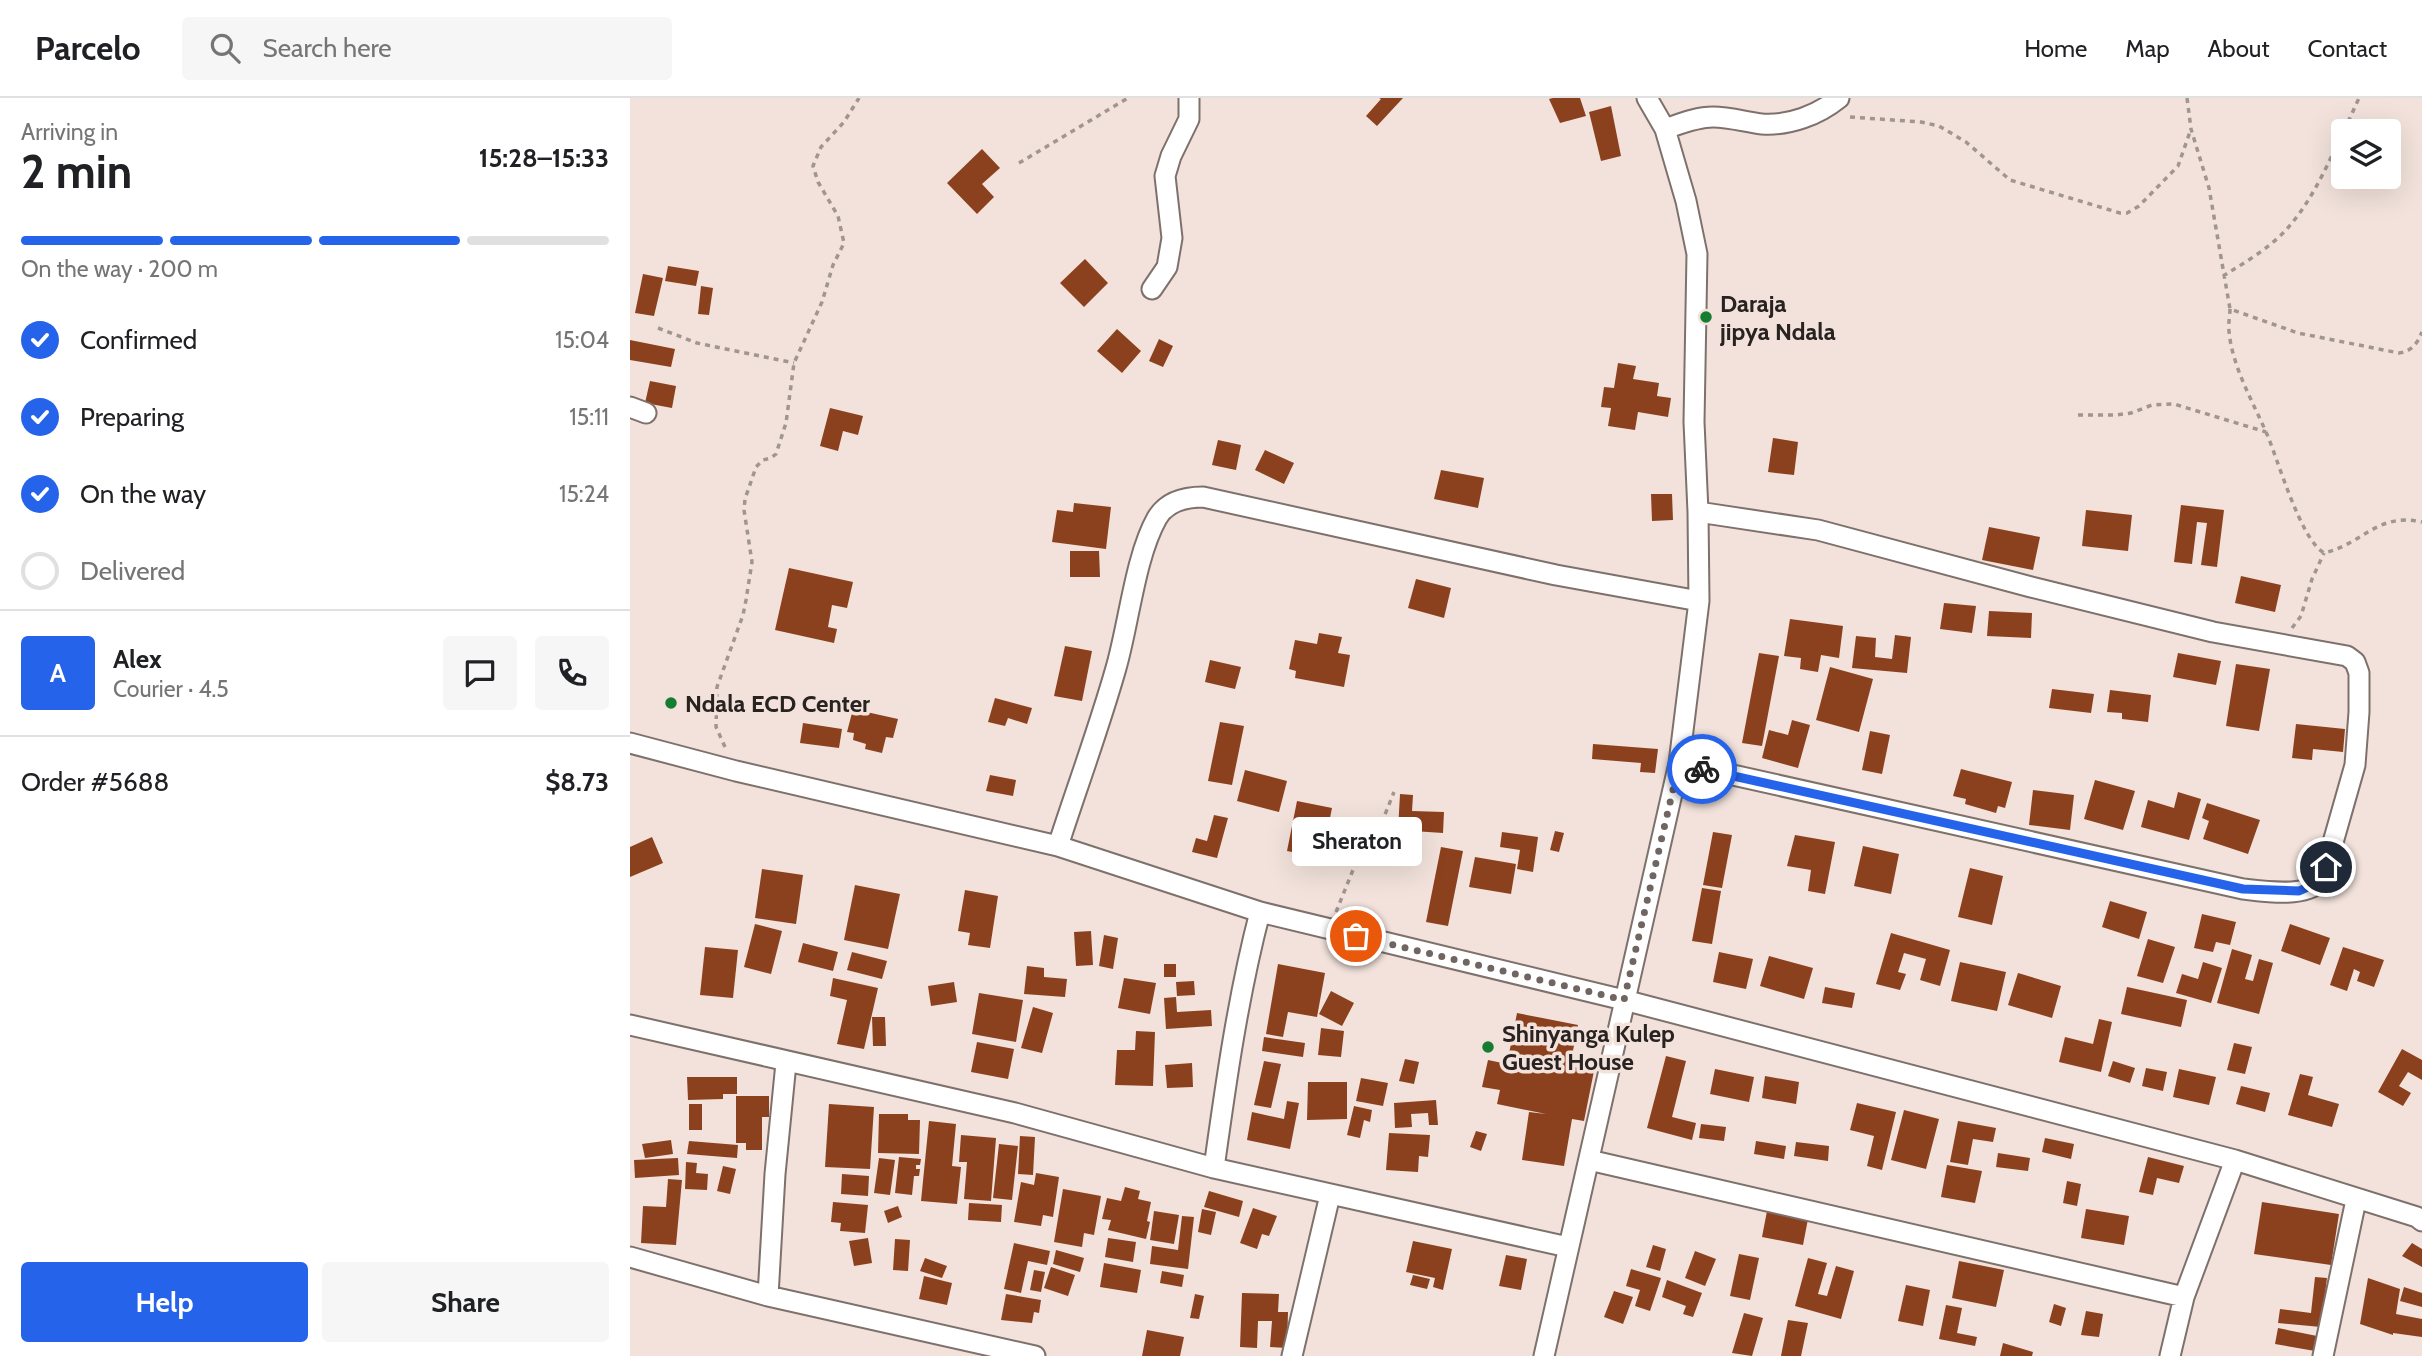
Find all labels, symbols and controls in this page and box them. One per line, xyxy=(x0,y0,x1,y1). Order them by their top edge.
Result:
search box xyxy=(182,17,672,80)
text: Parcelo xyxy=(35,28,140,68)
icon: search xyxy=(206,29,244,67)
text: Search here xyxy=(262,32,392,64)
text: Home xyxy=(2024,34,2087,63)
text: Map xyxy=(2125,34,2170,63)
text: About xyxy=(2208,34,2270,63)
text: Contact xyxy=(2308,34,2387,63)
text: Arriving in xyxy=(21,118,118,146)
map controls xyxy=(2331,119,2401,189)
button: layers xyxy=(2331,119,2401,189)
text: 15:28–15:33 xyxy=(479,142,609,174)
text: 2 min xyxy=(21,144,132,200)
text: On the way · 200 m xyxy=(21,255,218,283)
place label: Daraja jipya Ndala xyxy=(1719,289,1836,346)
marker: Daraja jipya Ndala xyxy=(1698,309,1714,325)
icon: check xyxy=(21,321,59,359)
text: Confirmed xyxy=(80,324,197,356)
text: 15:04 xyxy=(555,326,609,354)
icon: check xyxy=(21,398,59,436)
text: Preparing xyxy=(80,401,184,433)
text: 15:11 xyxy=(569,403,609,431)
icon: check xyxy=(21,475,59,513)
text: On the way xyxy=(80,478,206,510)
text: 15:24 xyxy=(559,480,609,508)
text: Delivered xyxy=(80,555,185,587)
button: chat xyxy=(443,636,517,710)
button: phone xyxy=(535,636,609,710)
text: Alex xyxy=(113,643,162,675)
text: A xyxy=(50,657,66,689)
text: Courier · 4.5 xyxy=(113,675,229,703)
place label: Ndala ECD Center xyxy=(685,689,870,718)
marker: Ndala ECD Center xyxy=(663,695,679,711)
courier xyxy=(1667,734,1737,804)
icon: bike xyxy=(1683,750,1721,788)
text: Order #5688 xyxy=(21,766,169,798)
text: $8.73 xyxy=(545,766,609,798)
callout: Sheraton xyxy=(1291,817,1421,866)
text: Sheraton xyxy=(1312,827,1402,855)
pin xyxy=(2296,837,2356,897)
icon: home xyxy=(2307,848,2345,886)
pin xyxy=(1326,906,1386,966)
icon: bag xyxy=(1337,917,1375,955)
place label: Shinyanga Kulep Guest House xyxy=(1502,1019,1675,1076)
marker: Shinyanga Kulep Guest House xyxy=(1480,1039,1496,1055)
button: Help xyxy=(21,1262,308,1342)
button: Share xyxy=(322,1262,609,1342)

